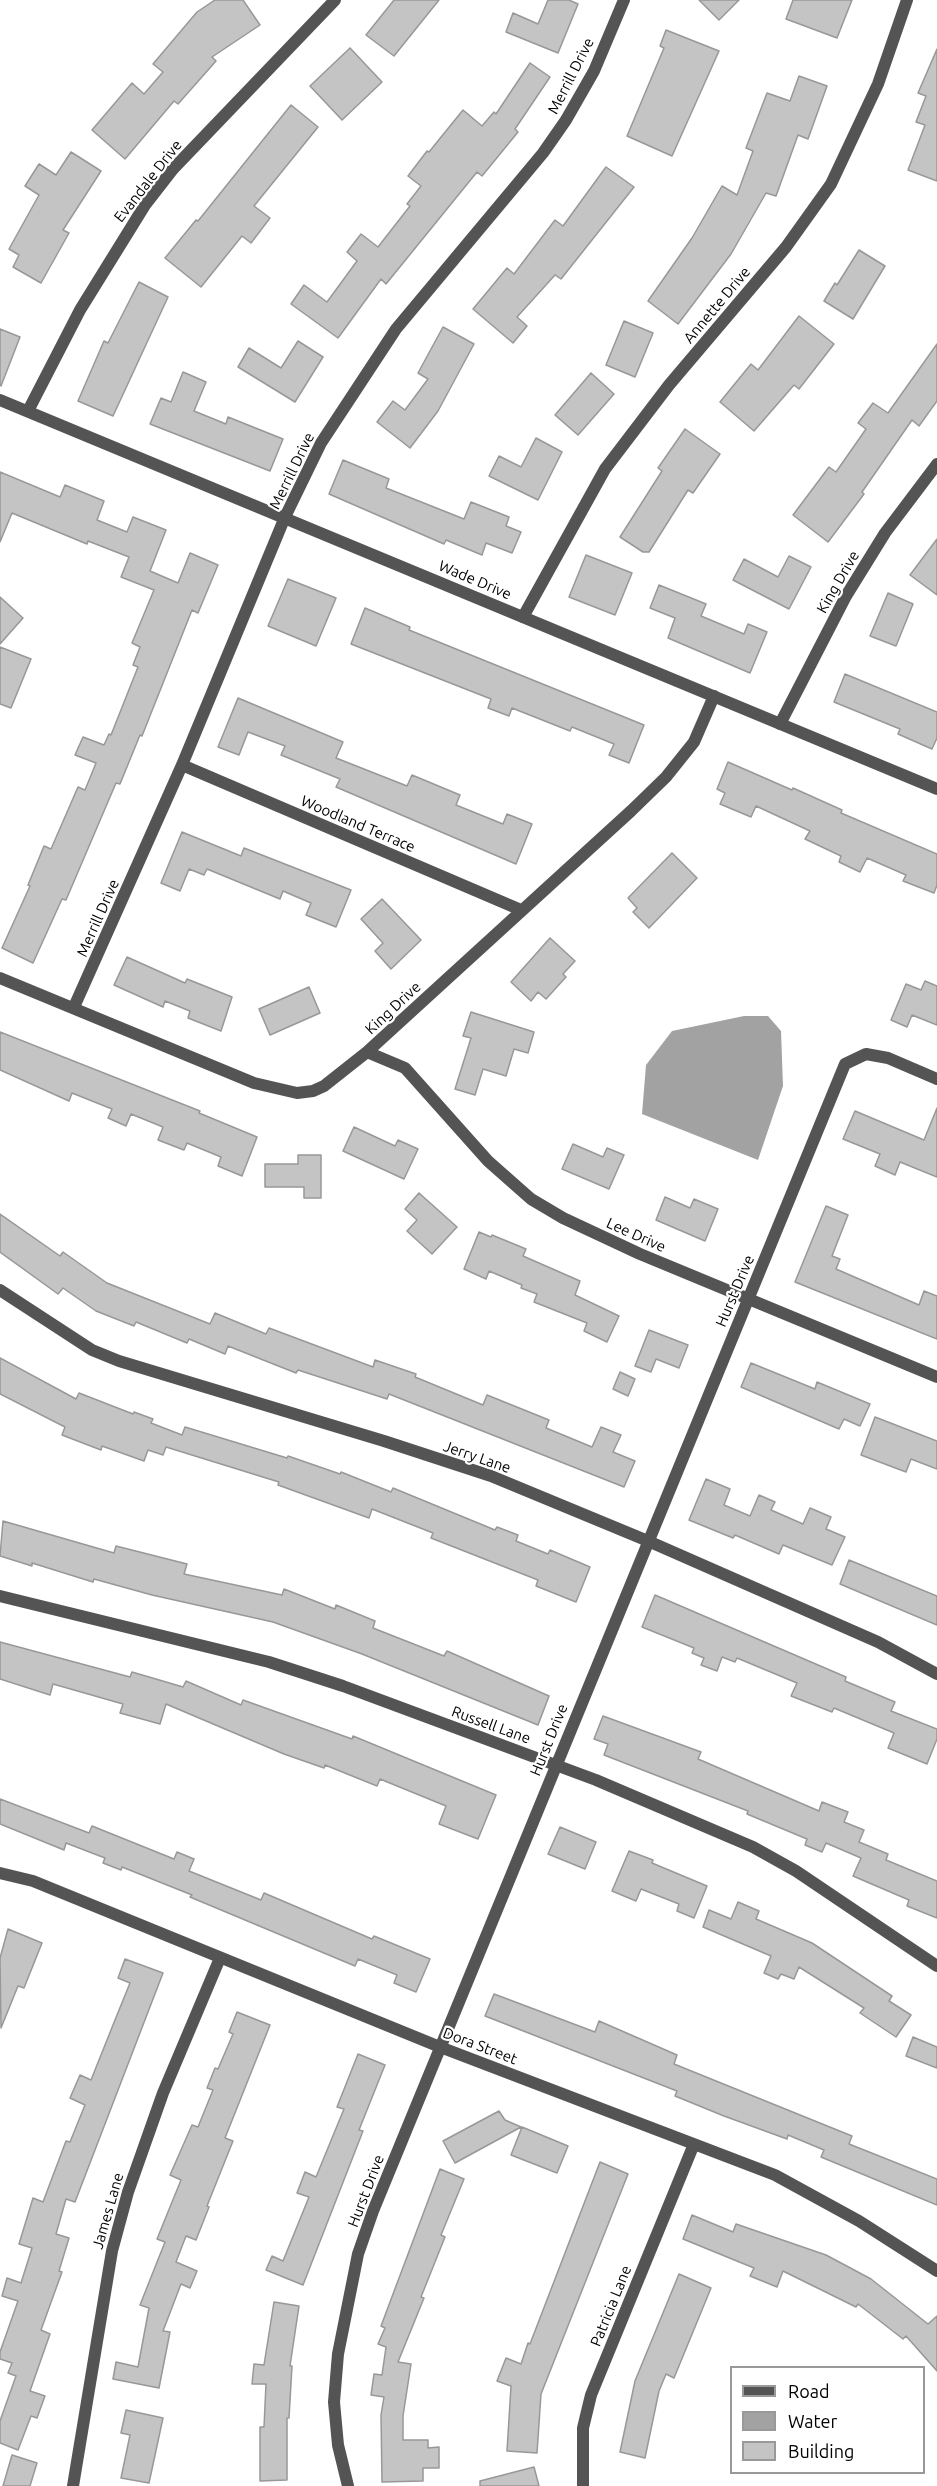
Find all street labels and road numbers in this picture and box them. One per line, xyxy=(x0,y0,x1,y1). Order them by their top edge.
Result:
street label: Merrill Drive xyxy=(544,35,598,117)
street label: Evandale Drive xyxy=(110,136,186,226)
street label: Annette Drive xyxy=(680,263,754,347)
street label: Merrill Drive xyxy=(266,430,318,512)
street label: King Drive xyxy=(813,548,863,616)
street label: Wade Drive xyxy=(436,557,514,603)
street label: Woodland Terrace xyxy=(298,792,418,856)
street label: Merrill Drive xyxy=(73,876,123,960)
street label: King Drive xyxy=(362,978,424,1038)
street label: Lee Drive xyxy=(604,1214,668,1256)
street label: Hurst Drive xyxy=(712,1253,758,1329)
street label: Jerry Lane xyxy=(441,1437,513,1477)
street label: Hurst Drive xyxy=(526,1701,572,1779)
street label: Russell Lane xyxy=(449,1702,533,1748)
street label: Dora Street xyxy=(440,2024,520,2068)
street label: Hurst Drive xyxy=(344,2152,388,2230)
street label: James Lane xyxy=(89,2171,127,2251)
street label: Patricia Lane xyxy=(587,2263,635,2349)

